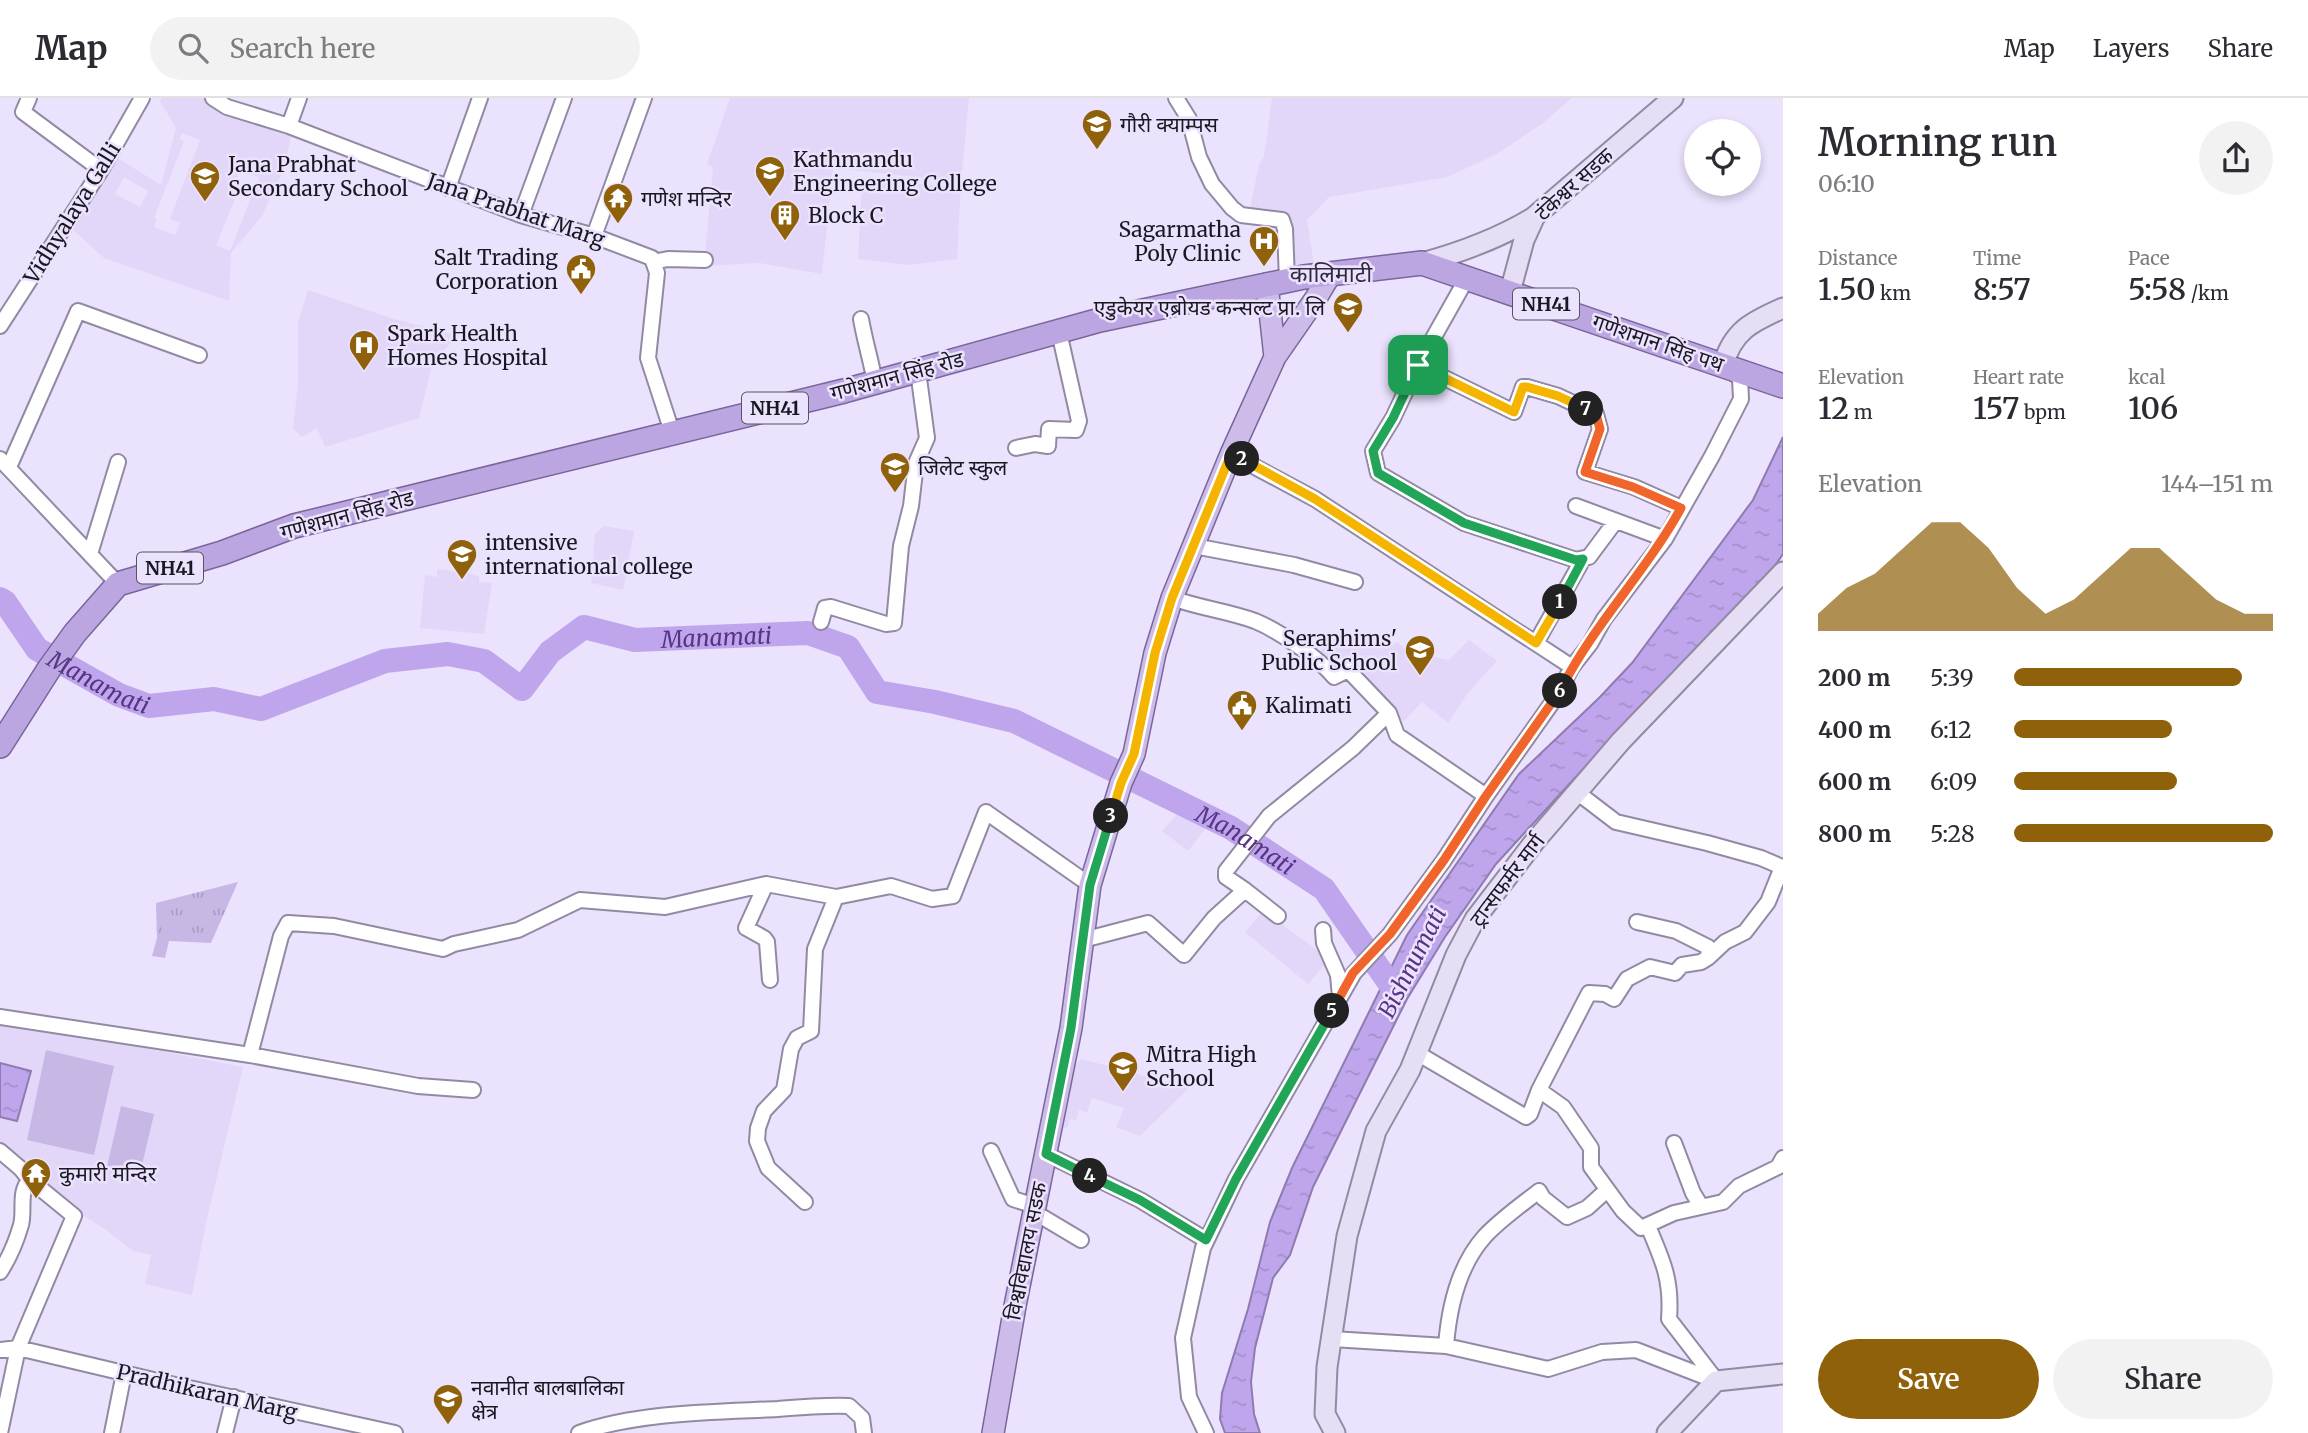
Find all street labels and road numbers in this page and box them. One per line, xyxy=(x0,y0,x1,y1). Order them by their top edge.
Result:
street label: Vidhyalaya Galli xyxy=(17,137,126,290)
street label: टंकेश्वर सडक xyxy=(1529,141,1619,226)
street label: Jana Prabhat Marg xyxy=(422,167,609,253)
road number: NH41 xyxy=(1513,288,1579,320)
street label: गणेशमान सिंह पथ xyxy=(1589,308,1728,378)
street label: गणेशमान सिंह रोड xyxy=(827,345,967,407)
road number: NH41 xyxy=(742,392,808,424)
street label: गणेशमान सिंह रोड xyxy=(277,484,417,546)
road number: NH41 xyxy=(137,552,203,583)
street label: ट्रान्सफर्मर मार्ग xyxy=(1463,827,1551,932)
street label: विश्वविद्यालय सडक xyxy=(999,1179,1053,1322)
street label: Pradhikaran Marg xyxy=(114,1358,300,1426)

